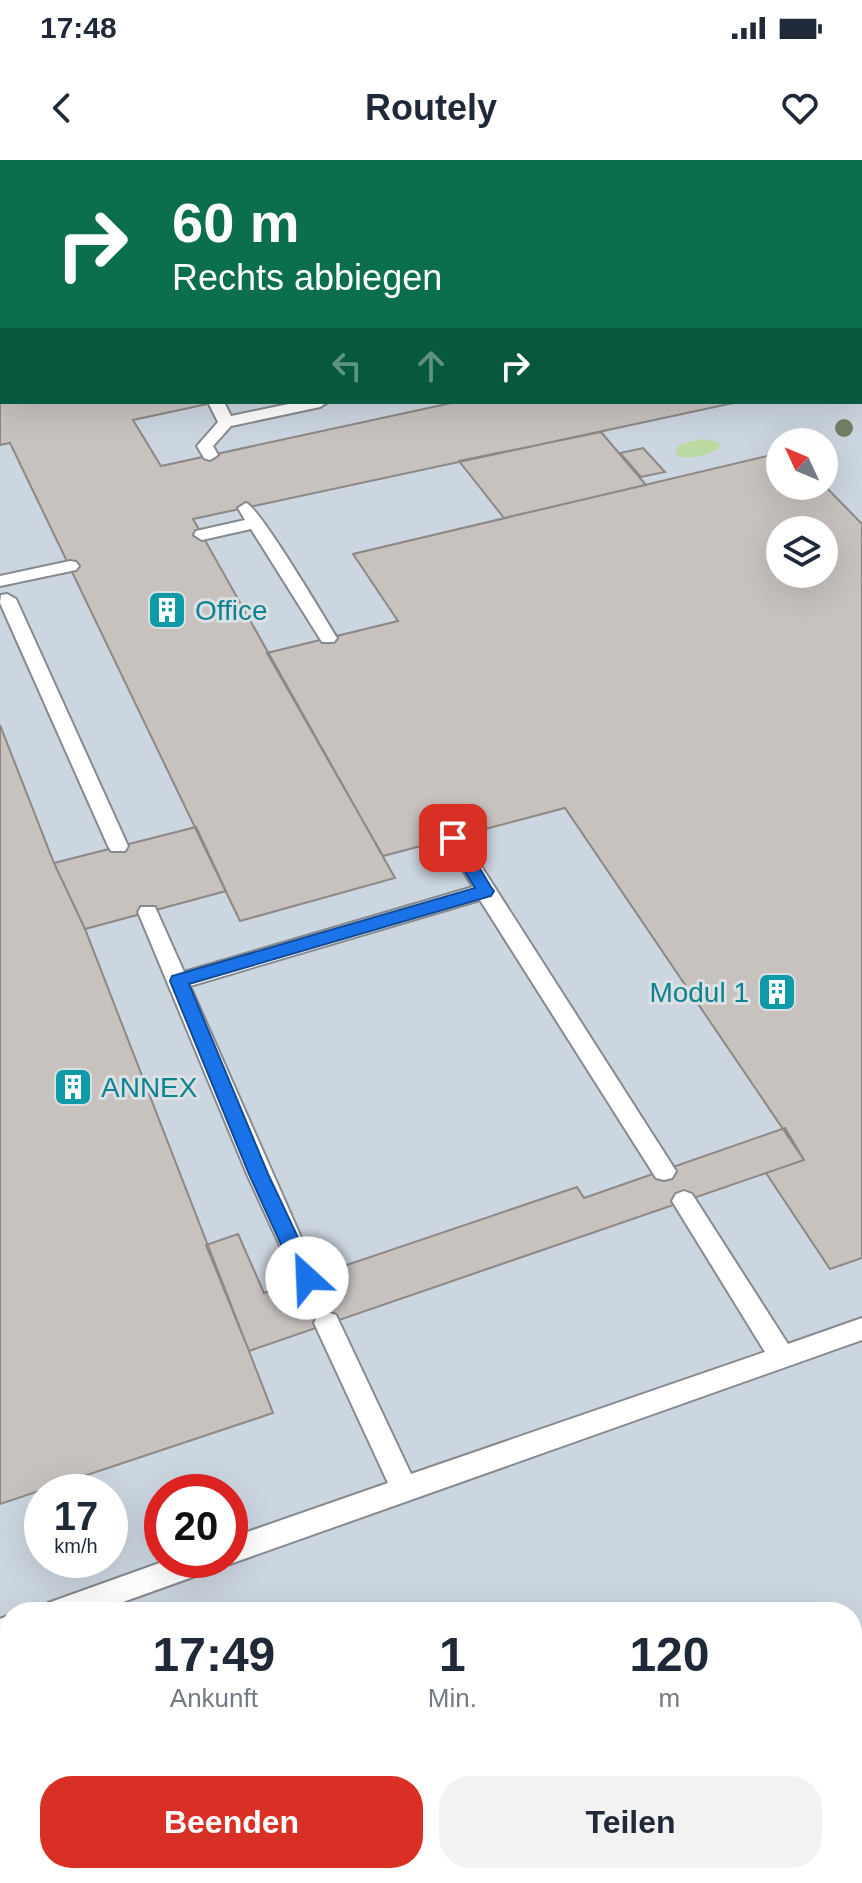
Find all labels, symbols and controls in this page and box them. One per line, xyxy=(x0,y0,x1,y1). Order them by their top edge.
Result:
text: 17:48 xyxy=(40,11,117,44)
icon: back xyxy=(40,86,84,130)
icon: heart xyxy=(778,86,822,130)
text: Routely xyxy=(365,87,497,128)
text: 60 m xyxy=(172,191,300,254)
icon: right xyxy=(40,192,144,296)
text: Rechts abbiegen xyxy=(172,257,442,298)
icon: left xyxy=(325,344,369,388)
icon: ahead xyxy=(409,344,453,388)
icon: right xyxy=(493,344,537,388)
north arrow xyxy=(766,428,838,500)
map controls xyxy=(766,428,838,588)
button: layers xyxy=(766,516,838,588)
building icon: Office xyxy=(146,589,188,631)
place label: Office xyxy=(195,595,268,626)
pin xyxy=(419,804,487,872)
icon: arrive xyxy=(431,816,475,860)
building icon: Modul 1 xyxy=(756,971,798,1013)
place label: Modul 1 xyxy=(649,977,749,1008)
building icon: ANNEX xyxy=(52,1066,94,1108)
place label: ANNEX xyxy=(101,1072,198,1103)
position arrow xyxy=(265,1236,349,1320)
speed limit sign: 20 xyxy=(144,1474,248,1578)
text: 17 xyxy=(54,1494,98,1538)
text: km/h xyxy=(54,1535,98,1557)
text: 17:49 xyxy=(153,1628,275,1681)
text: 1 xyxy=(439,1628,466,1681)
text: 120 xyxy=(629,1628,709,1681)
text: Ankunft xyxy=(170,1683,258,1713)
text: Min. xyxy=(428,1683,477,1713)
text: m xyxy=(659,1683,680,1713)
button: Beenden xyxy=(40,1776,423,1868)
button: Teilen xyxy=(439,1776,822,1868)

